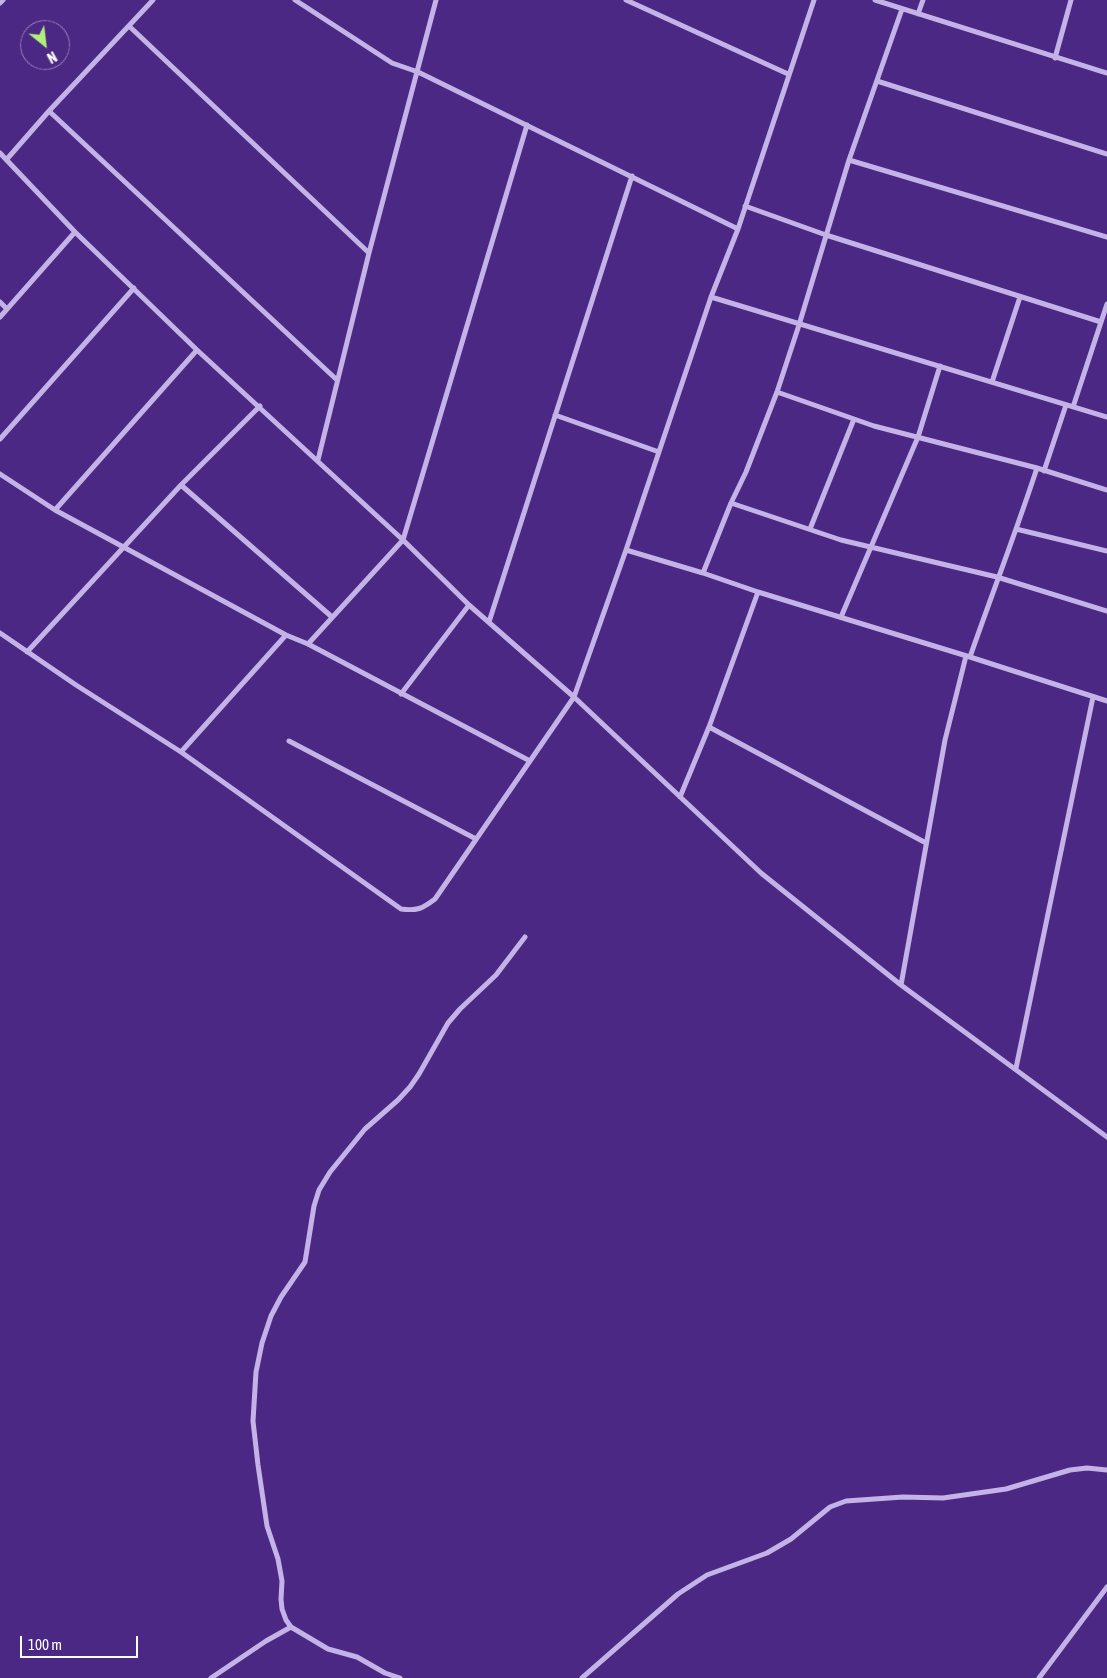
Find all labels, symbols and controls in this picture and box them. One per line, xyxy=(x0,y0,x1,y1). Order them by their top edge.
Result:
north arrow xyxy=(20,20,70,70)
text: N xyxy=(44,48,59,66)
scale bar xyxy=(22,1626,140,1658)
text: 100 m xyxy=(28,1636,62,1653)

